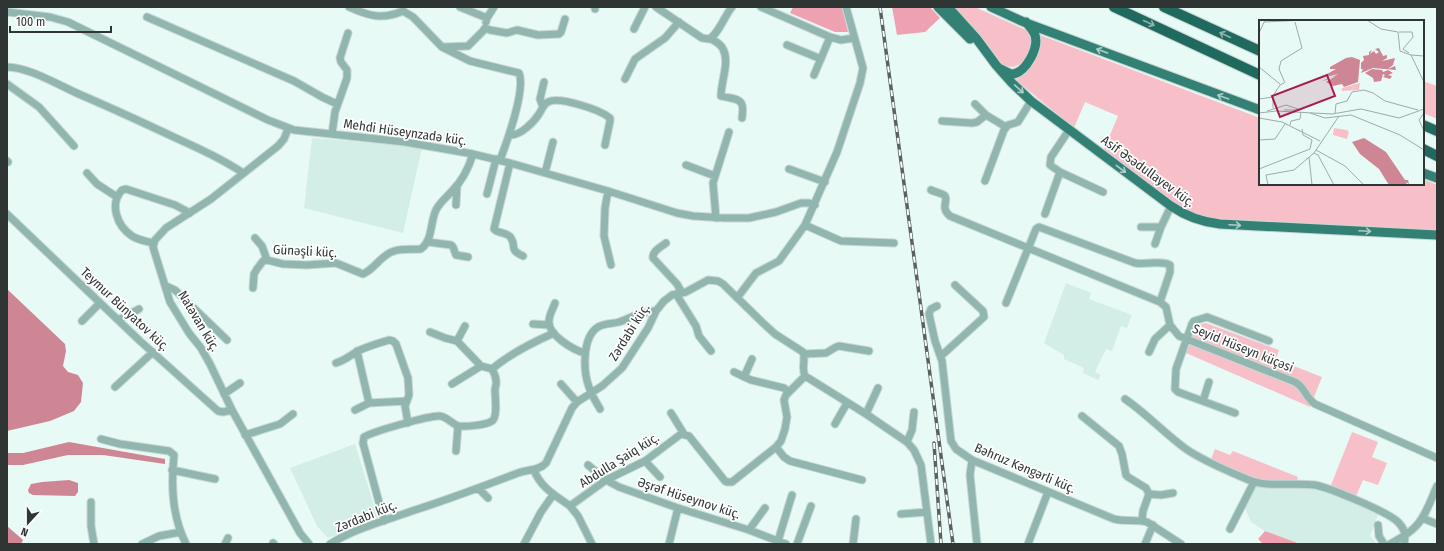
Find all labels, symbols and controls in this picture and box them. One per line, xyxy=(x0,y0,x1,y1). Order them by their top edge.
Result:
scale bar xyxy=(10,8,111,34)
text: 100 m xyxy=(16,15,45,29)
one-way arrow xyxy=(1143,20,1155,28)
inset map xyxy=(1259,20,1424,185)
one-way arrow xyxy=(1219,31,1231,38)
one-way arrow xyxy=(1096,47,1108,55)
one-way arrow xyxy=(1013,85,1024,94)
one-way arrow xyxy=(1218,92,1230,100)
street label: Mehdi Hüseynzadə küç. xyxy=(342,116,468,148)
street label: Asif Əsədullayev küç. xyxy=(1099,132,1198,210)
one-way arrow xyxy=(1116,165,1127,173)
one-way arrow xyxy=(1228,221,1241,229)
one-way arrow xyxy=(1358,228,1371,235)
street label: Günəşli küç. xyxy=(273,242,338,260)
street label: Teymur Bünyatov küç. xyxy=(78,264,172,354)
street label: Natəvan küç. xyxy=(175,288,223,354)
street label: Zərdabi küç. xyxy=(606,301,653,363)
street label: Seyid Hüseyn küçəsi xyxy=(1190,321,1296,375)
street label: Abdulla Şaiq küç. xyxy=(576,429,662,490)
street label: Bəhruz Kəngərli küç. xyxy=(972,440,1078,496)
street label: Əşrəf Hüseynov küç. xyxy=(636,474,742,522)
street label: Zərdabi küç. xyxy=(333,497,399,535)
north arrow xyxy=(8,503,48,543)
text: N xyxy=(19,525,30,539)

